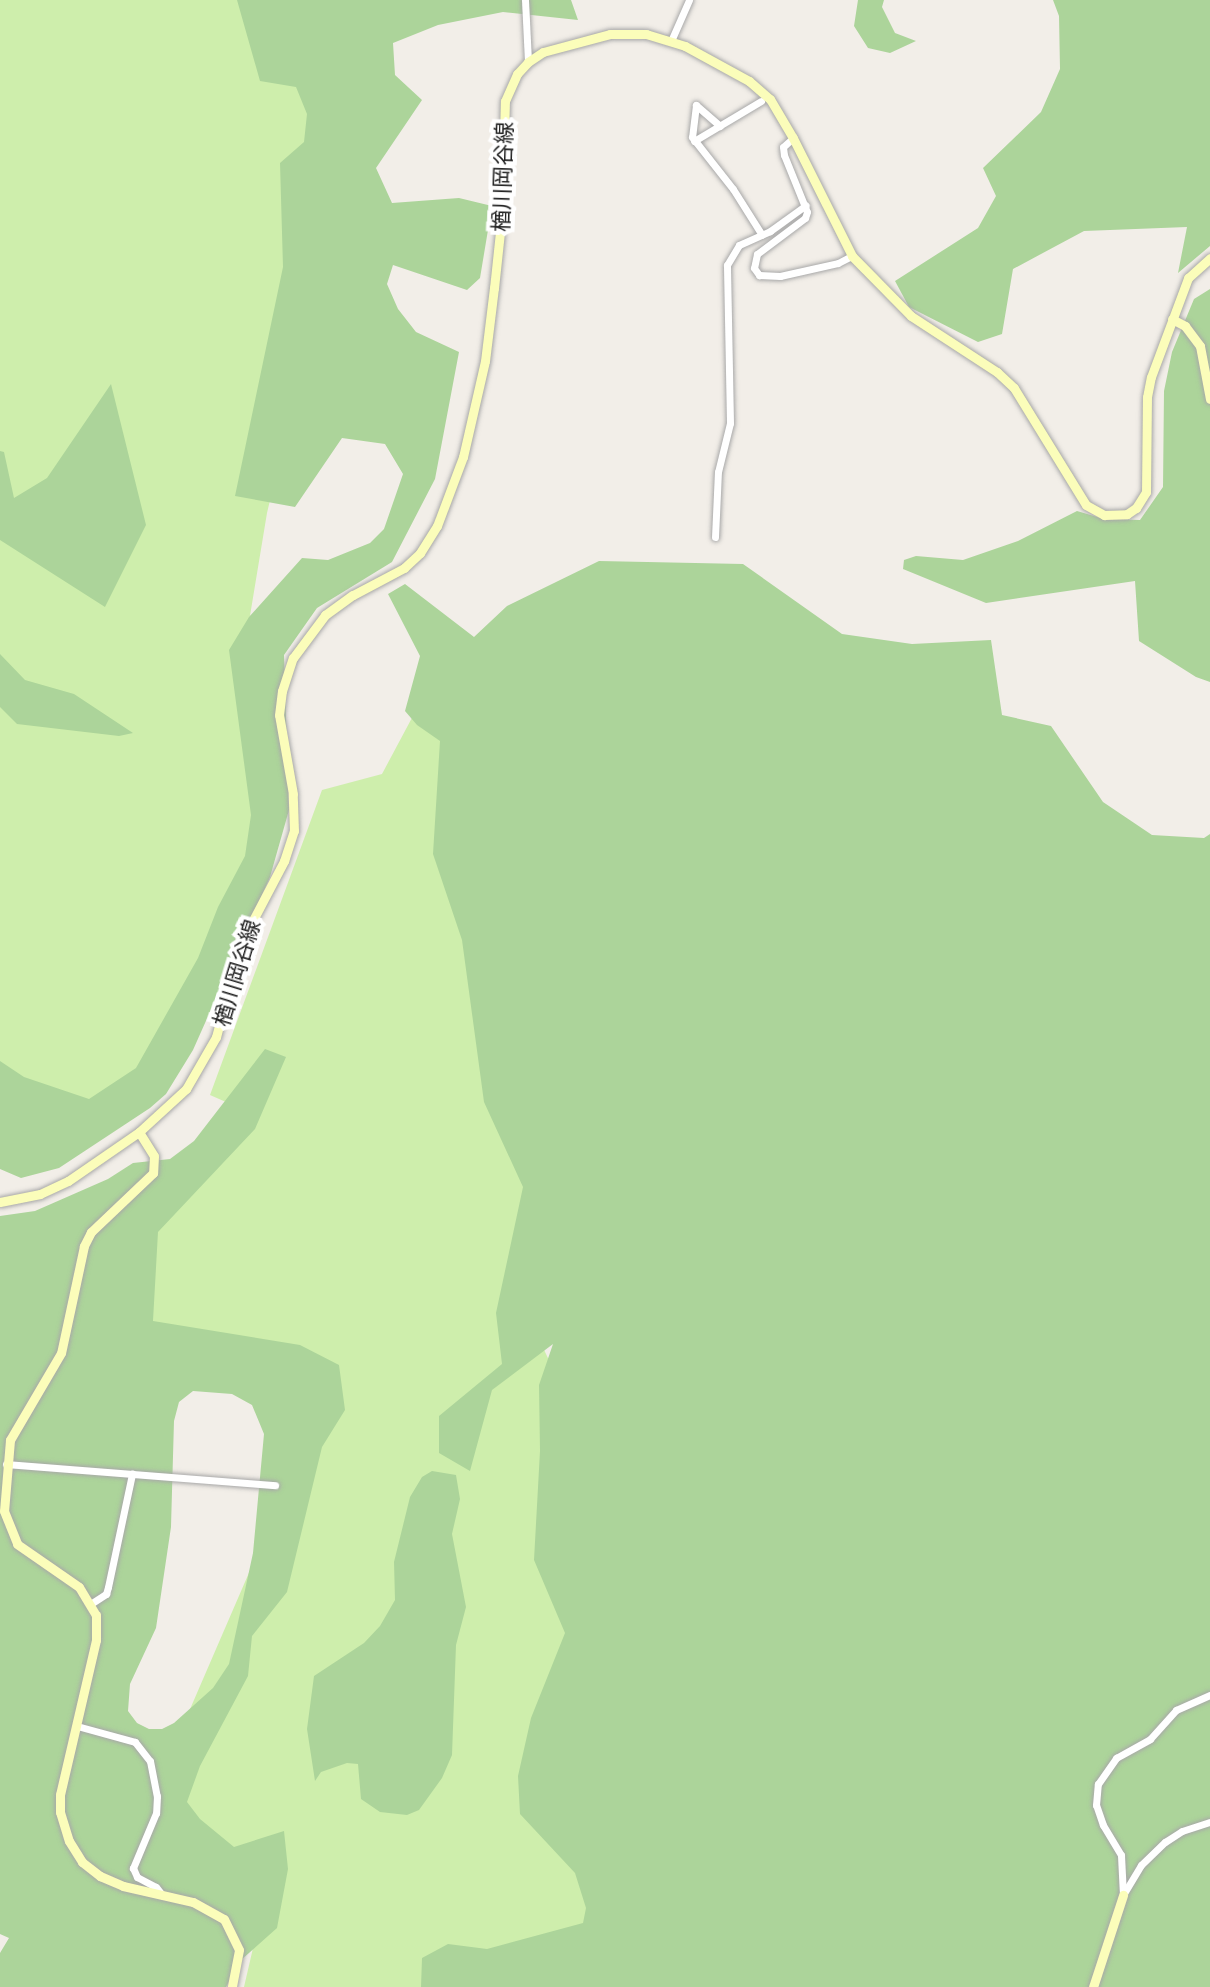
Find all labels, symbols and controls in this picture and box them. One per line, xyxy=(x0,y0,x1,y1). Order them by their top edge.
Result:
street label: 楢川岡谷線 xyxy=(487,122,517,232)
street label: 楢川岡谷線 xyxy=(207,917,265,1029)

